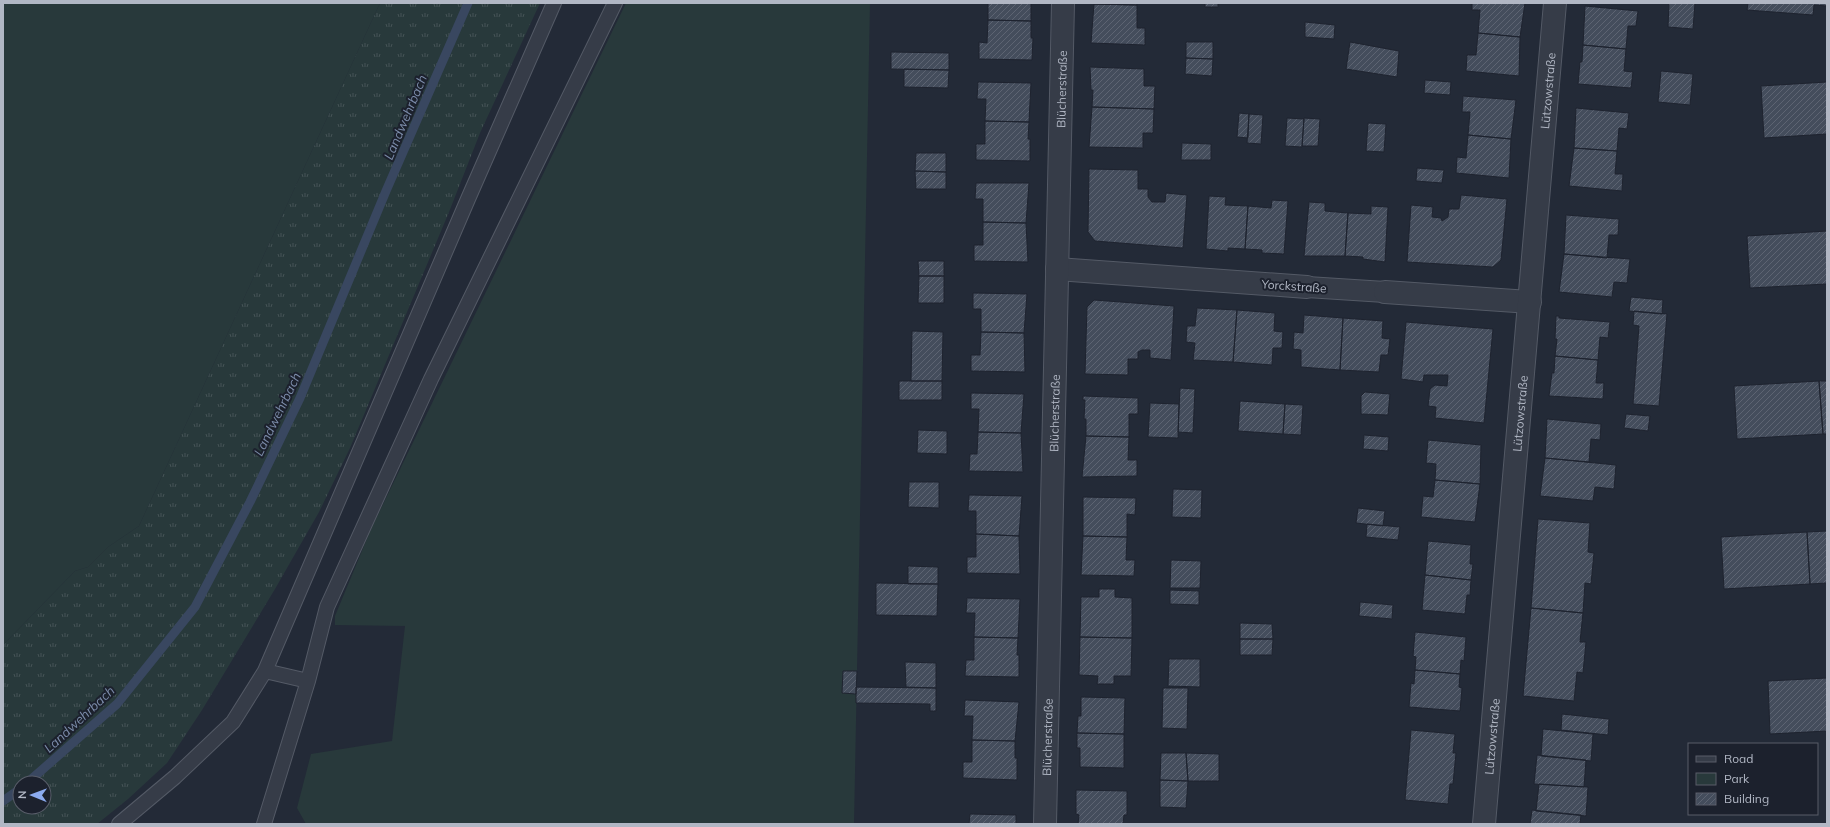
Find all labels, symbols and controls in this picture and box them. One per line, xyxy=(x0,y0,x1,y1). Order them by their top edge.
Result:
street label: Blücherstraße xyxy=(1053,50,1069,128)
street label: Lützowstraße xyxy=(1537,52,1558,129)
water label: Landwehrbach xyxy=(380,72,430,162)
street label: Yorckstraße xyxy=(1260,276,1327,296)
water label: Landwehrbach xyxy=(250,370,304,458)
street label: Blücherstraße xyxy=(1046,374,1062,452)
street label: Lützowstraße xyxy=(1509,375,1530,452)
water label: Landwehrbach xyxy=(40,682,118,756)
street label: Blücherstraße xyxy=(1039,698,1055,776)
street label: Lützowstraße xyxy=(1481,698,1502,775)
legend xyxy=(1688,743,1818,815)
text: Road xyxy=(1724,751,1753,766)
text: Park xyxy=(1724,771,1750,786)
north arrow xyxy=(12,775,52,815)
text: N xyxy=(15,791,29,799)
text: Building xyxy=(1724,791,1769,806)

